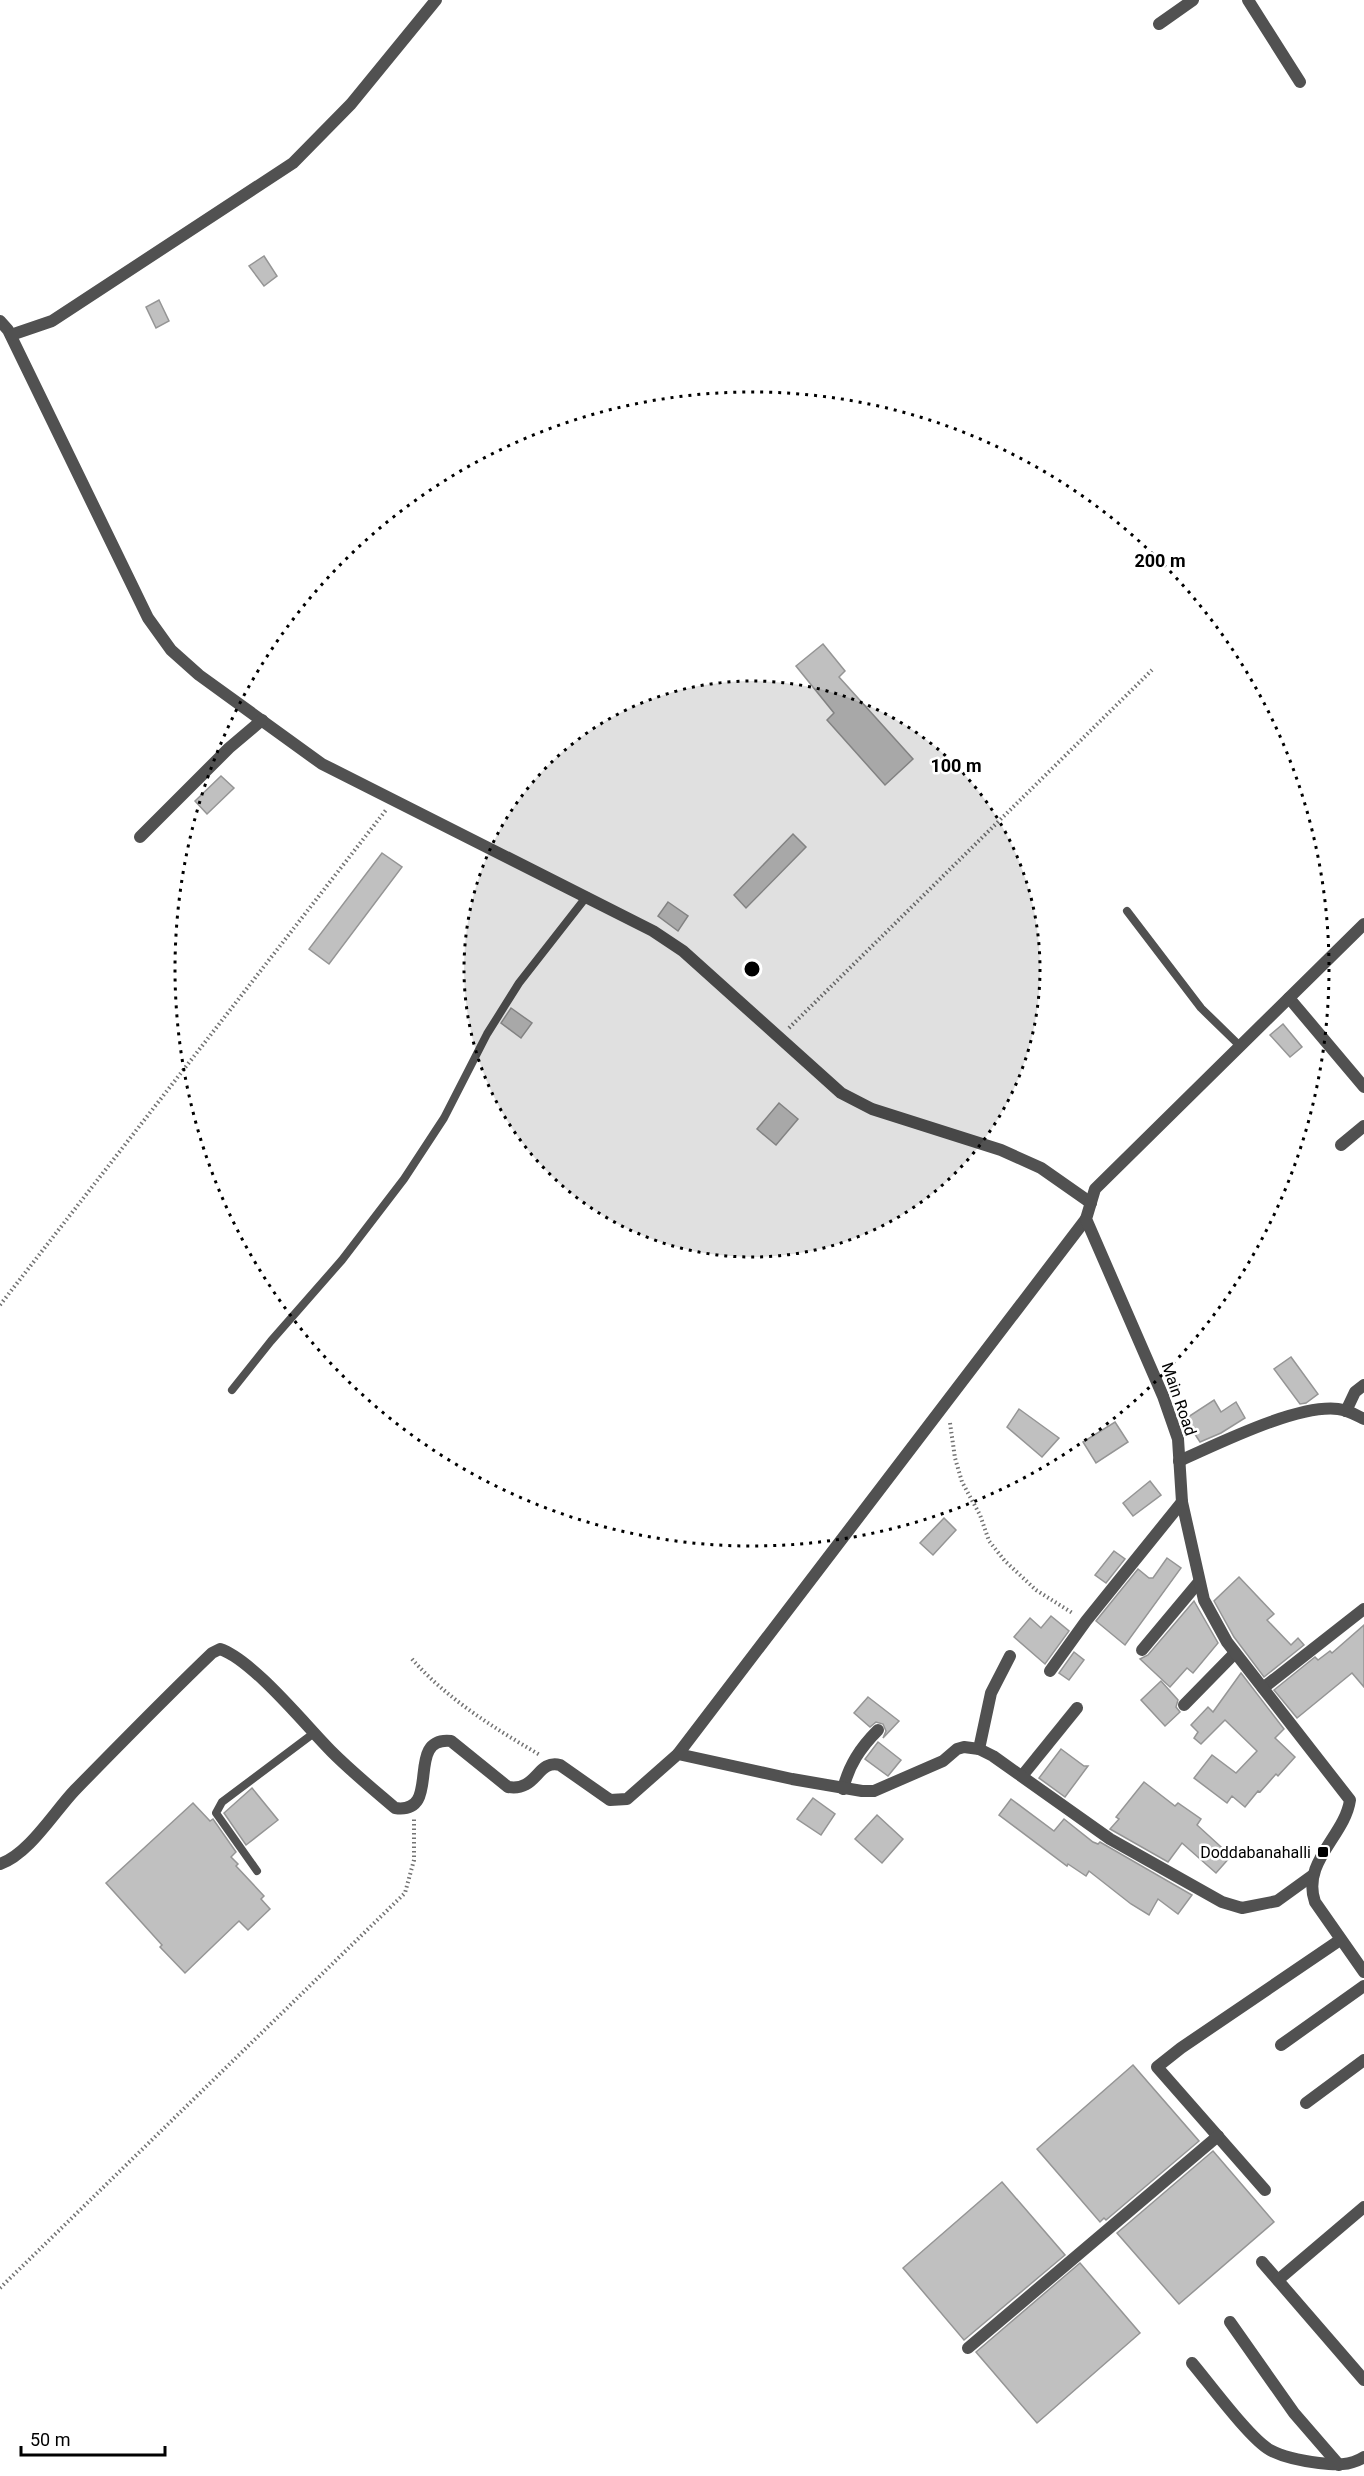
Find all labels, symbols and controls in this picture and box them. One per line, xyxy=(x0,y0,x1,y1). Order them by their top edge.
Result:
text: 200 m xyxy=(1134,550,1186,571)
text: 100 m xyxy=(930,755,982,776)
centre of rings xyxy=(742,959,762,979)
street label: Main Road xyxy=(1158,1360,1200,1438)
place label: Doddabanahalli xyxy=(1200,1843,1311,1862)
marker: Doddabanahalli xyxy=(1316,1845,1330,1859)
scale bar xyxy=(21,2419,165,2457)
text: 50 m xyxy=(30,2429,70,2450)

